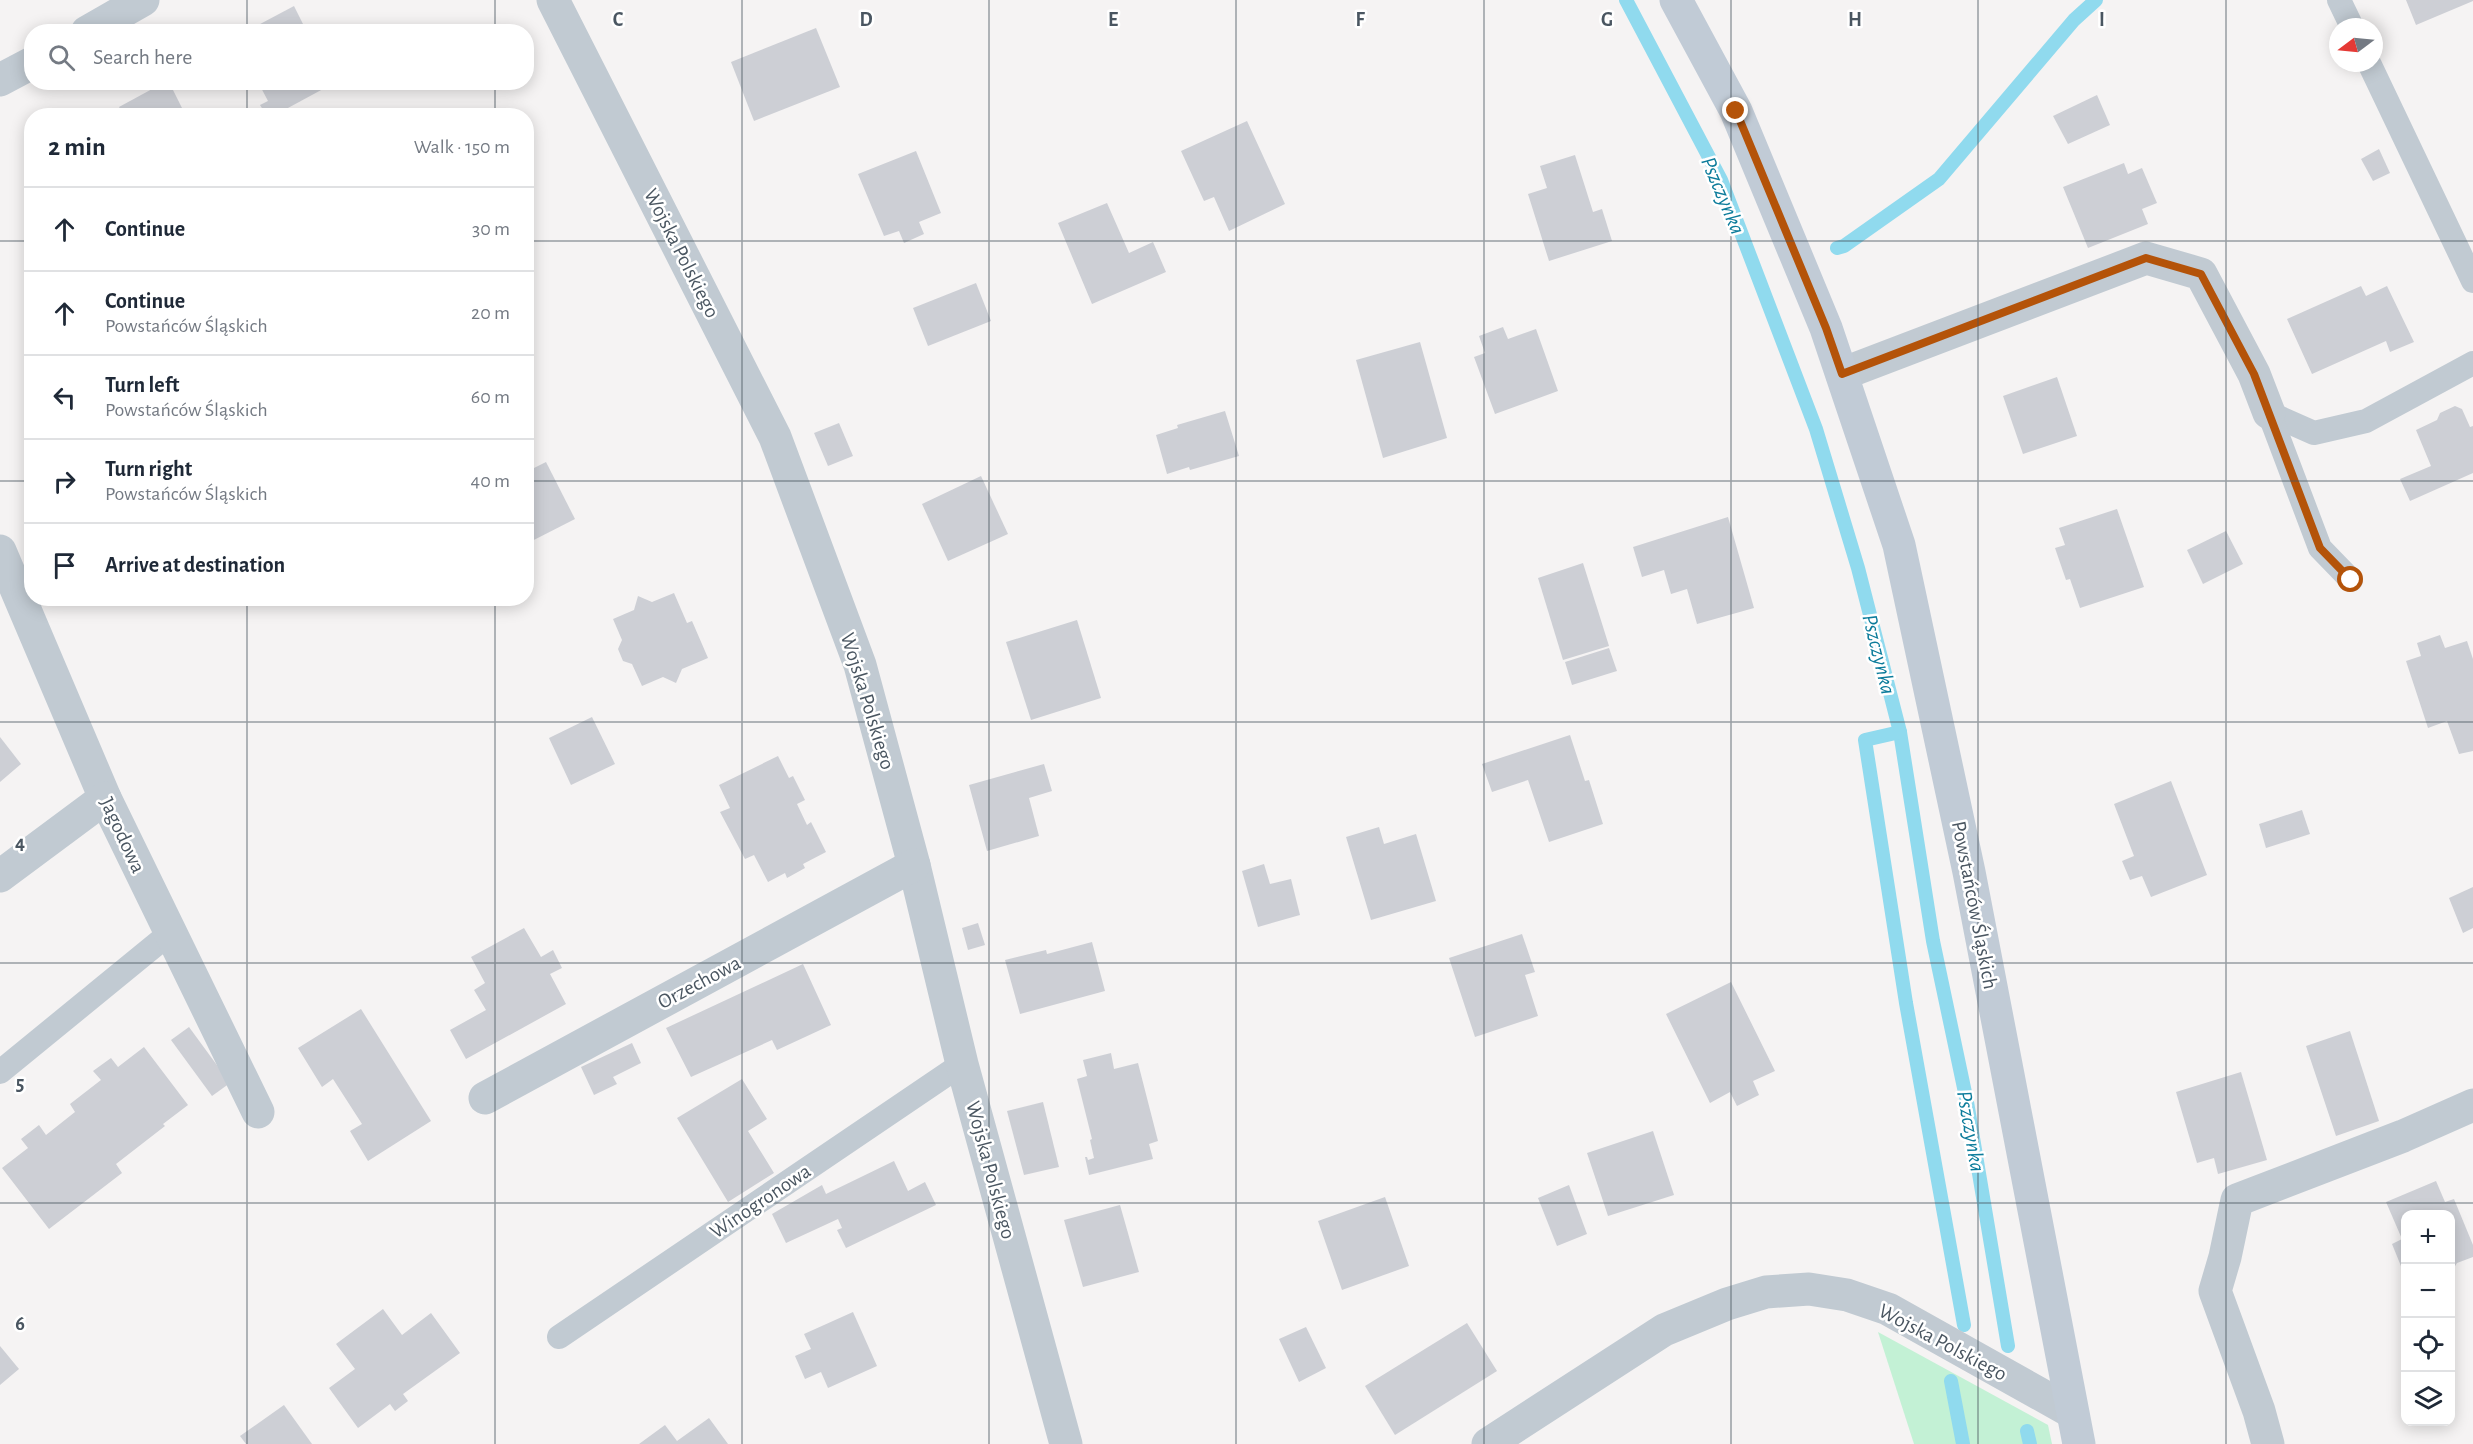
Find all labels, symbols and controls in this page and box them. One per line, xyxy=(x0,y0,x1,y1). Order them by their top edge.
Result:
text: C xyxy=(613,10,624,30)
text: D xyxy=(859,10,873,30)
text: E xyxy=(1108,10,1118,30)
text: F xyxy=(1355,10,1365,30)
text: G xyxy=(1601,10,1613,30)
text: H xyxy=(1848,10,1862,30)
text: I xyxy=(2099,10,2105,30)
north arrow xyxy=(2329,18,2383,72)
search box xyxy=(24,24,534,90)
icon: search xyxy=(45,41,78,74)
text: Search here xyxy=(93,46,192,68)
route end xyxy=(1722,97,1748,123)
text: 2 min xyxy=(48,134,106,160)
text: Walk · 150 m xyxy=(414,137,510,157)
water label: Pszczynka xyxy=(1697,153,1749,237)
street label: Wojska Polskiego xyxy=(640,185,723,321)
icon: ahead xyxy=(48,213,81,246)
text: Continue xyxy=(105,218,185,240)
text: 30 m xyxy=(472,219,510,239)
text: Continue xyxy=(105,290,185,312)
icon: ahead xyxy=(48,297,81,330)
text: 20 m xyxy=(471,303,510,323)
text: Powstańców Śląskich xyxy=(105,316,268,336)
text: Turn left xyxy=(105,374,179,396)
icon: left xyxy=(48,381,81,414)
text: 60 m xyxy=(471,387,510,407)
text: Powstańców Śląskich xyxy=(105,400,268,420)
text: Turn right xyxy=(105,458,192,480)
icon: right xyxy=(48,465,81,498)
text: 40 m xyxy=(471,471,510,491)
text: Powstańców Śląskich xyxy=(105,484,268,504)
icon: arrive xyxy=(48,549,81,582)
text: Arrive at destination xyxy=(105,554,285,576)
route start xyxy=(2337,566,2363,592)
water label: Pszczynka xyxy=(1858,612,1900,697)
street label: Wojska Polskiego xyxy=(837,630,898,772)
street label: Jagodowa xyxy=(96,794,149,877)
street label: Powstańców Śląskich xyxy=(1948,819,2004,991)
text: 4 xyxy=(15,833,25,853)
street label: Orzechowa xyxy=(654,952,744,1013)
text: 5 xyxy=(16,1074,24,1094)
water label: Pszczynka xyxy=(1953,1089,1989,1173)
street label: Wojska Polskiego xyxy=(962,1099,1019,1241)
street label: Winogronowa xyxy=(706,1160,815,1243)
map controls xyxy=(2401,1210,2455,1426)
button: + xyxy=(2401,1210,2455,1264)
button: − xyxy=(2401,1264,2455,1318)
street label: Wojska Polskiego xyxy=(1875,1300,2010,1385)
text: 6 xyxy=(15,1314,25,1334)
button: locate xyxy=(2401,1318,2455,1372)
button: layers xyxy=(2401,1372,2455,1426)

